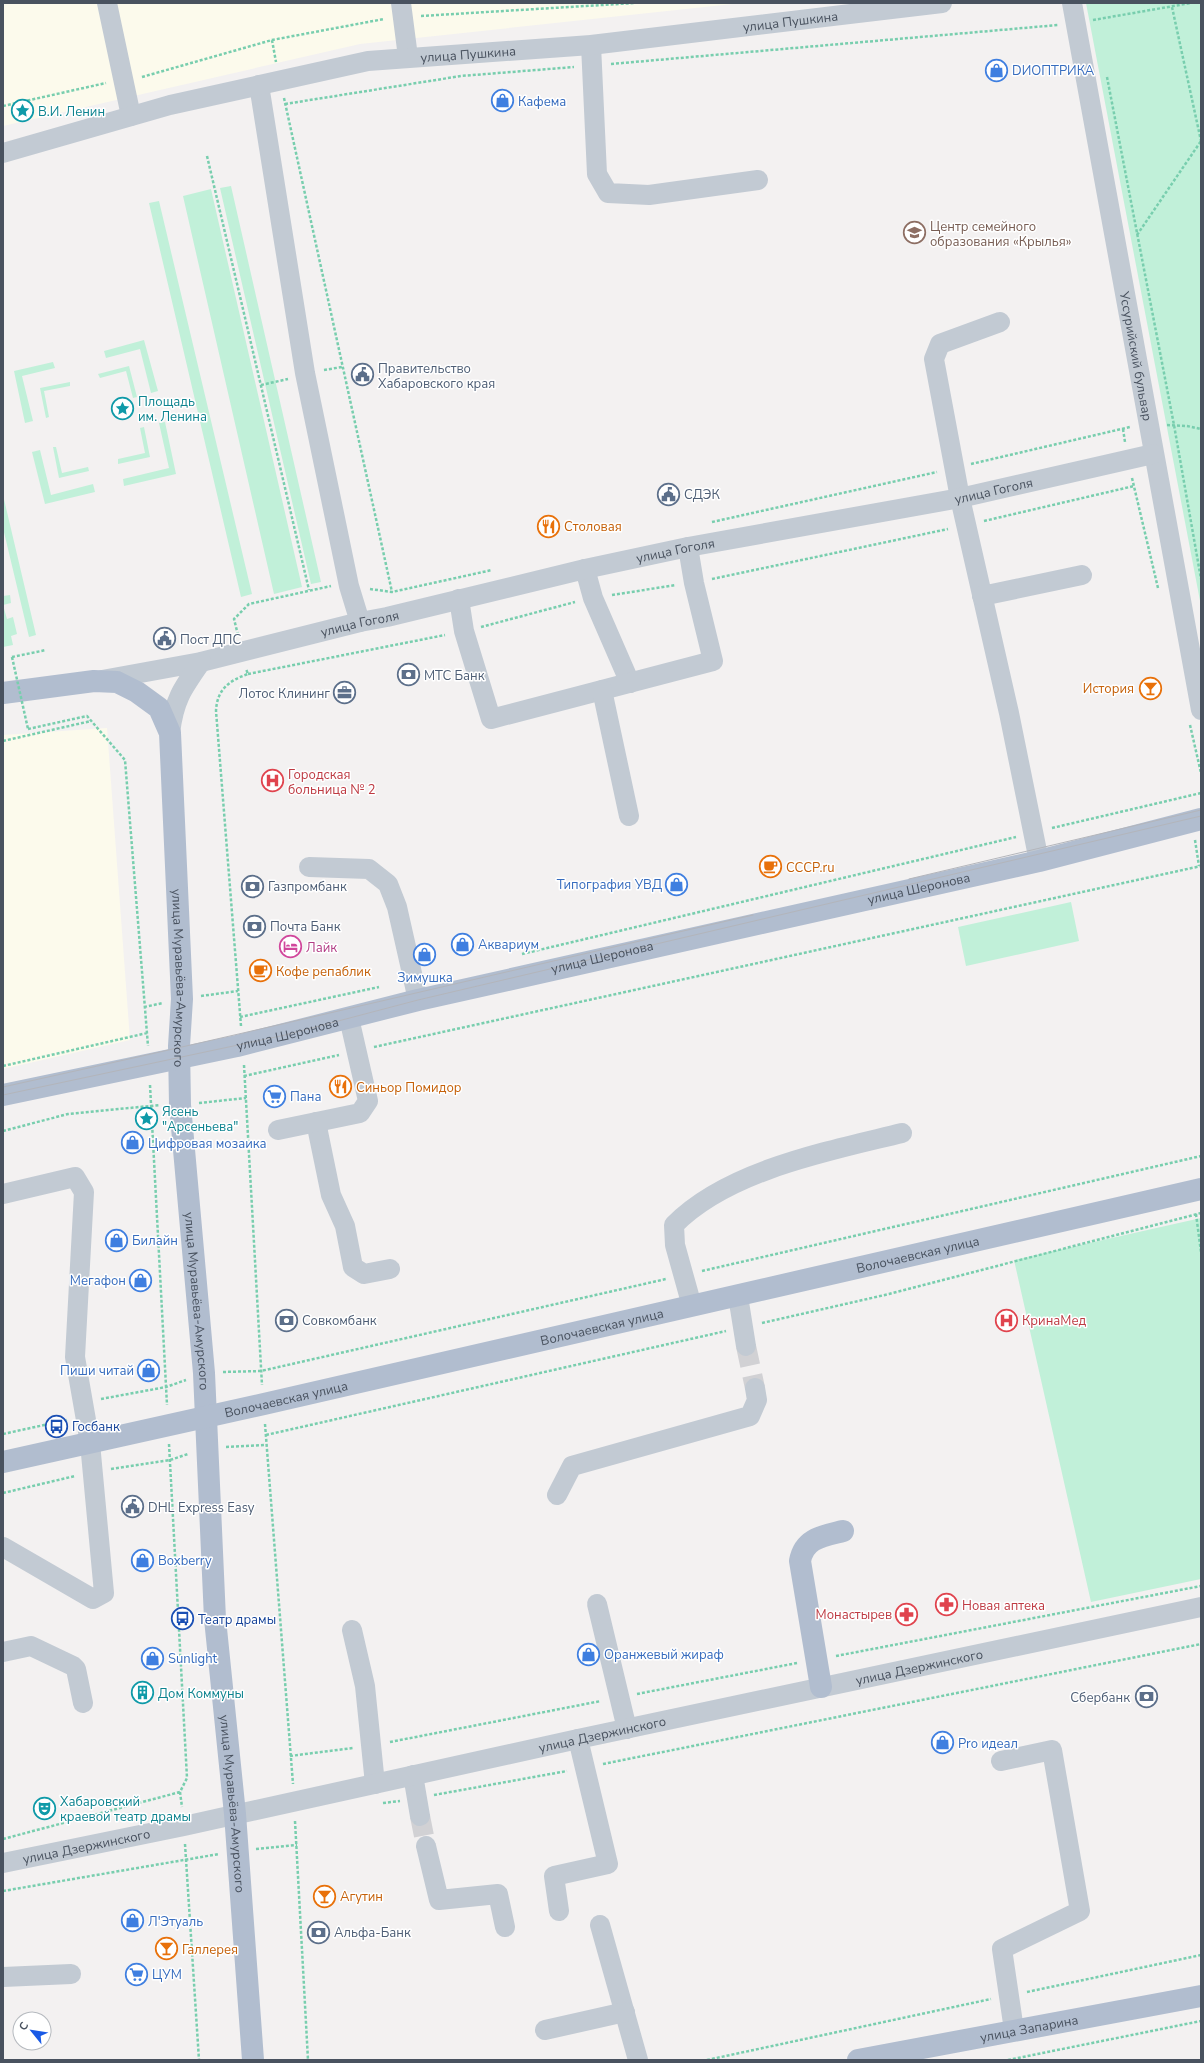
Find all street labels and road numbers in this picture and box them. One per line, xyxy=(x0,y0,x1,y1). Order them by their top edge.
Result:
street label: улица Пушкина xyxy=(742,8,839,37)
street label: улица Пушкина xyxy=(420,42,517,67)
street label: Уссурийский бульвар xyxy=(1115,289,1156,423)
street label: улица Гоголя xyxy=(953,474,1035,509)
street label: улица Гоголя xyxy=(634,534,716,568)
street label: улица Гоголя xyxy=(319,606,401,642)
street label: улица Шеронова xyxy=(866,869,972,909)
street label: улица Муравьёва-Амурского xyxy=(167,888,190,1068)
street label: улица Шеронова xyxy=(549,937,655,978)
street label: улица Шеронова xyxy=(235,1013,341,1055)
street label: улица Муравьёва-Амурского xyxy=(180,1211,213,1391)
street label: Волочаевская улица xyxy=(854,1232,981,1278)
street label: Волочаевская улица xyxy=(539,1305,665,1350)
street label: Волочаевская улица xyxy=(223,1377,350,1423)
street label: улица Дзержинского xyxy=(854,1645,985,1690)
street label: улица Дзержинского xyxy=(537,1713,668,1757)
street label: улица Муравьёва-Амурского xyxy=(215,1714,249,1894)
street label: улица Дзержинского xyxy=(21,1825,152,1869)
street label: улица Запарина xyxy=(979,2011,1080,2047)

